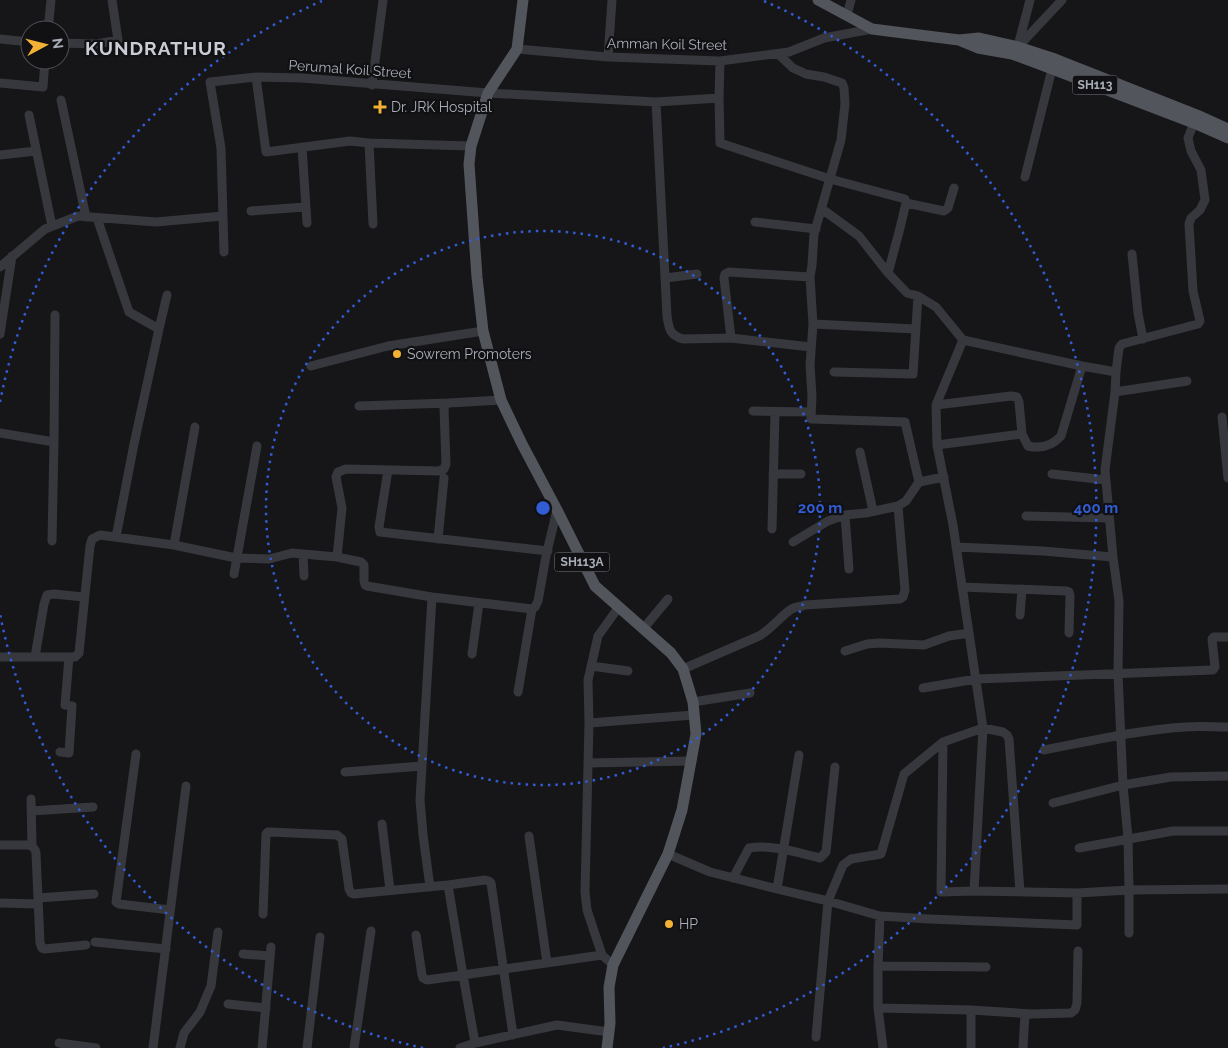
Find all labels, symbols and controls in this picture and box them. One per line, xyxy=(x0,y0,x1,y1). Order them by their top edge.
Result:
north arrow xyxy=(20,20,70,70)
street label: Amman Koil Street xyxy=(607,35,728,53)
text: N xyxy=(49,37,66,50)
district label: KUNDRATHUR xyxy=(85,37,227,59)
street label: Perumal Koil Street xyxy=(288,57,412,81)
road number: SH113 xyxy=(1072,76,1118,94)
place label: Dr. JRK Hospital xyxy=(391,99,492,115)
marker: Dr. JRK Hospital xyxy=(373,100,387,114)
place label: Sowrem Promoters xyxy=(407,346,532,362)
marker: Sowrem Promoters xyxy=(391,348,403,360)
centre of rings xyxy=(534,499,552,517)
text: 200 m xyxy=(798,499,842,517)
text: 400 m xyxy=(1074,499,1118,517)
road number: SH113A xyxy=(554,552,610,572)
place label: HP xyxy=(679,916,698,932)
marker: HP xyxy=(663,918,675,930)

